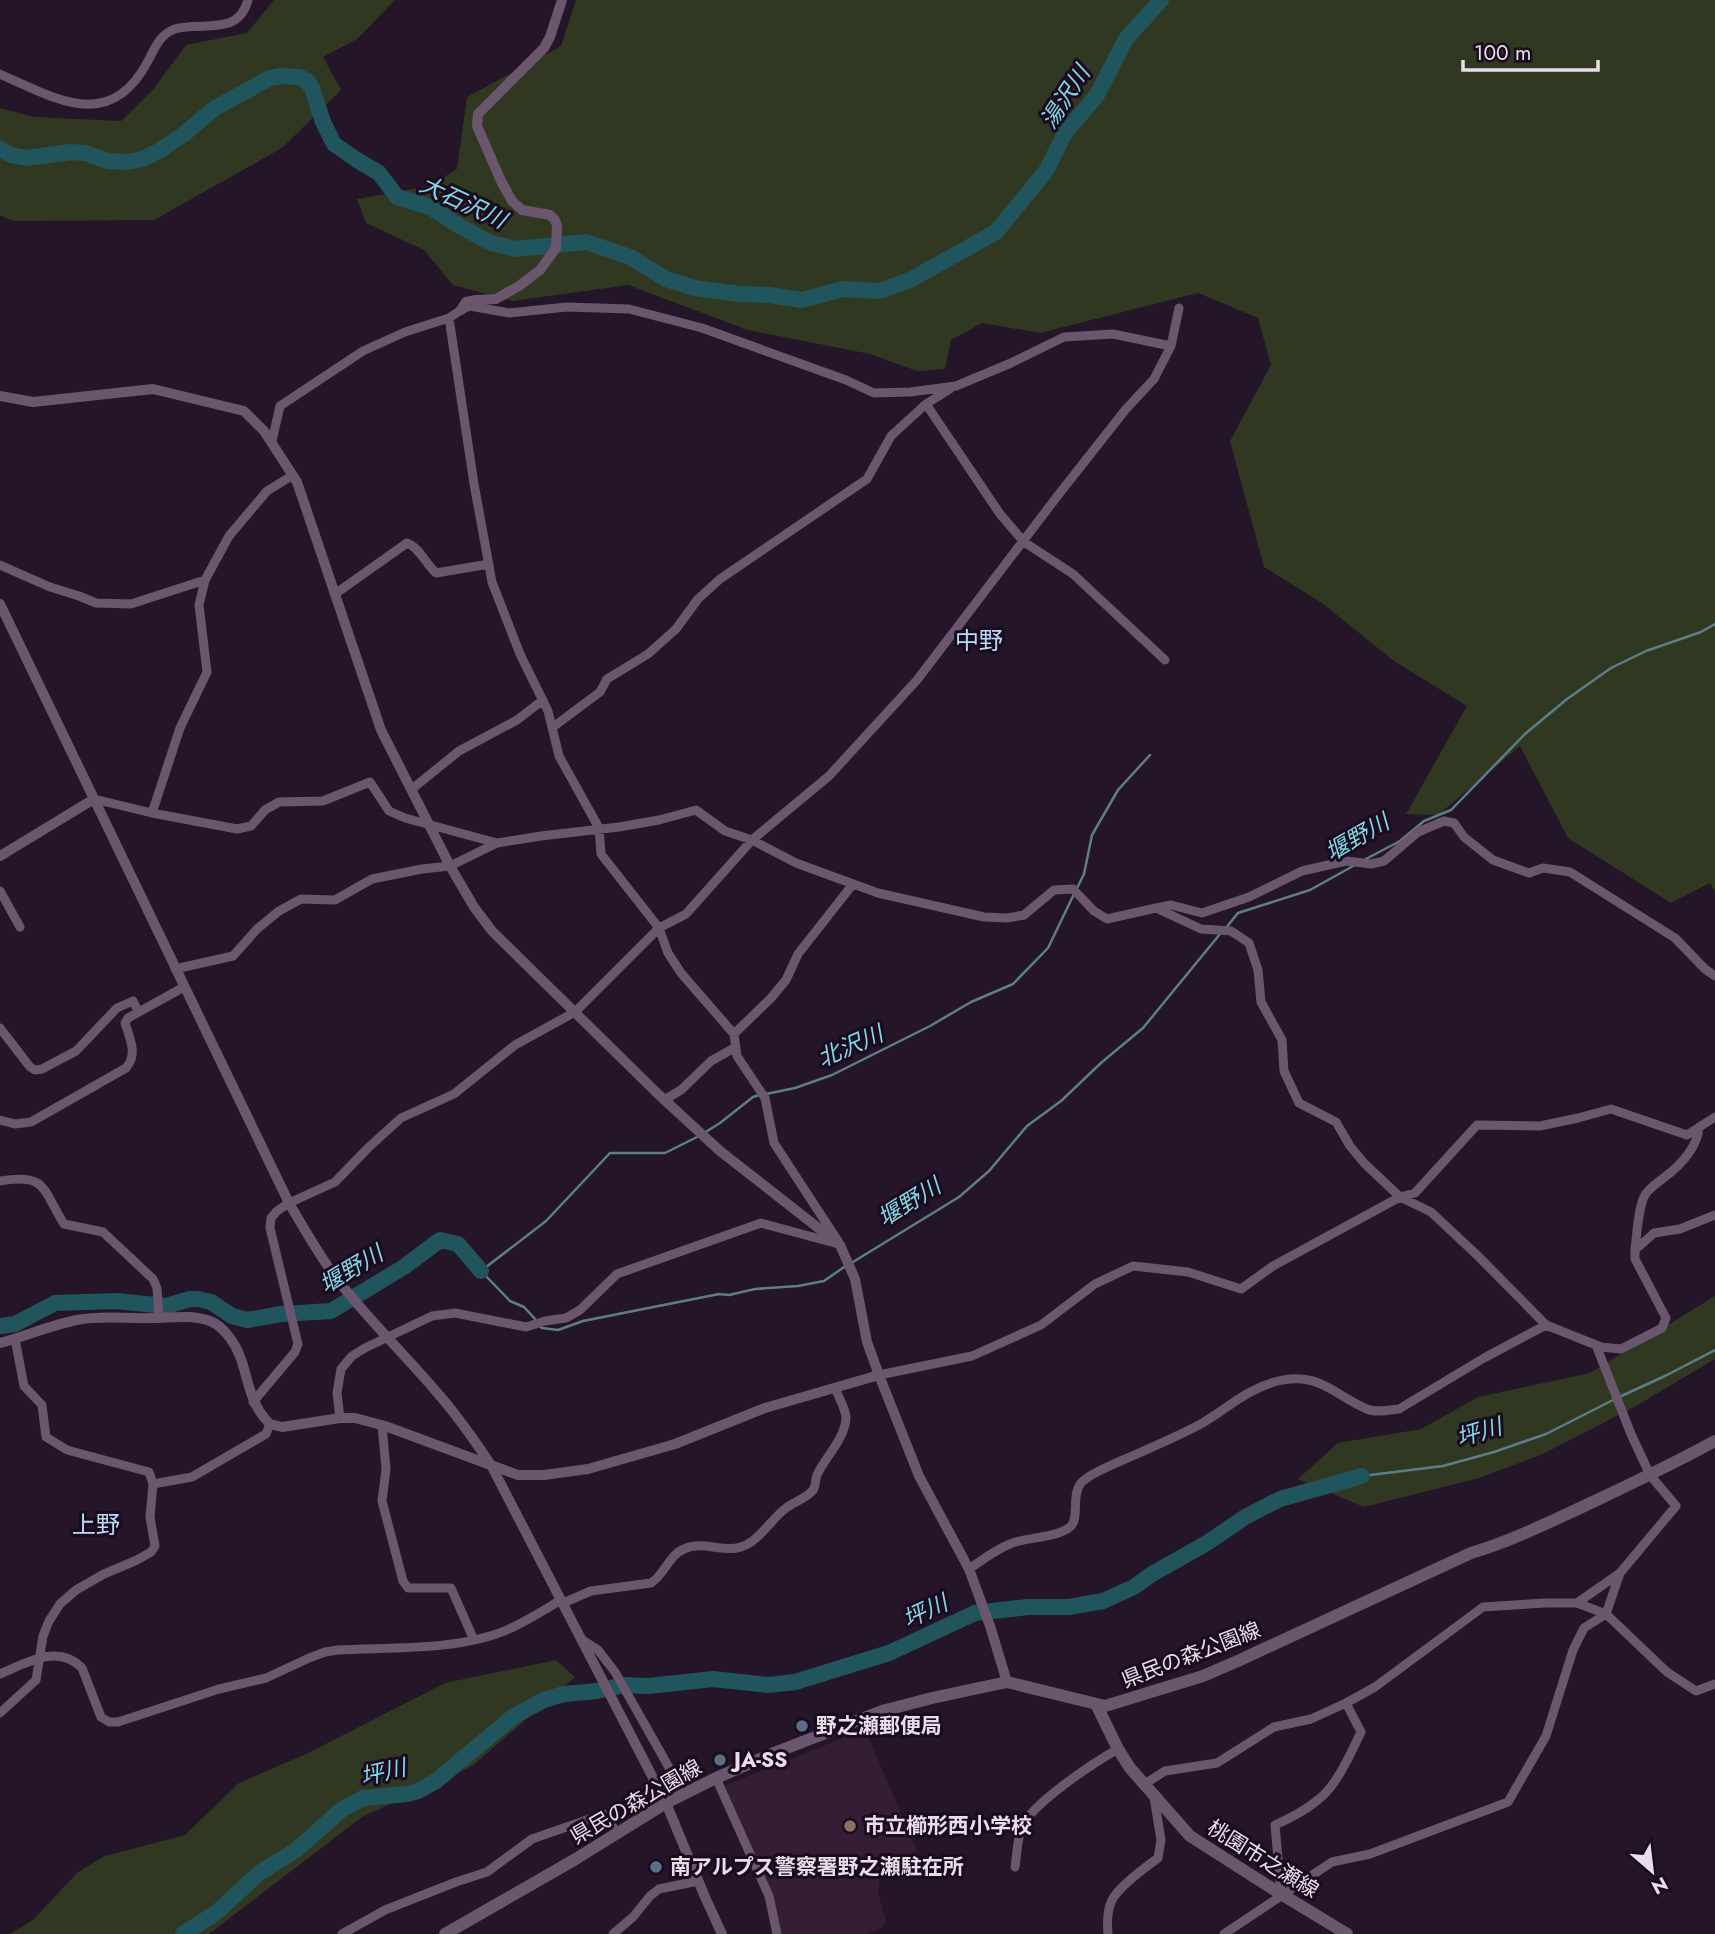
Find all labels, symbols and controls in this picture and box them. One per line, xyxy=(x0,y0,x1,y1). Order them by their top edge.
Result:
scale bar xyxy=(1463,28,1598,72)
text: 100 m xyxy=(1474,38,1531,68)
water label: 湯沢川 xyxy=(1032,56,1100,135)
water label: 大石沢川 xyxy=(414,167,515,238)
district label: 中野 xyxy=(955,623,1003,658)
water label: 堰野川 xyxy=(1319,804,1398,869)
water label: 北沢川 xyxy=(812,1015,891,1076)
water label: 堰野川 xyxy=(871,1168,950,1235)
water label: 堰野川 xyxy=(313,1235,392,1301)
water label: 坪川 xyxy=(1452,1408,1509,1455)
district label: 上野 xyxy=(72,1507,120,1542)
water label: 坪川 xyxy=(897,1585,956,1636)
street label: 県民の森公園線 xyxy=(1117,1615,1265,1695)
place label: 野之瀬郵便局 xyxy=(816,1711,942,1741)
marker: 野之瀬郵便局 xyxy=(794,1718,810,1734)
place label: JA-SS xyxy=(730,1745,787,1775)
water label: 坪川 xyxy=(357,1750,412,1794)
street label: 県民の森公園線 xyxy=(565,1752,707,1852)
marker: JA-SS xyxy=(712,1752,728,1768)
place label: 市立櫛形西小学校 xyxy=(864,1811,1032,1841)
street label: 桃園市之瀬線 xyxy=(1202,1813,1324,1905)
marker: 市立櫛形西小学校 xyxy=(842,1818,858,1834)
north arrow xyxy=(1617,1836,1687,1906)
place label: 南アルプス警察署野之瀬駐在所 xyxy=(670,1852,964,1882)
marker: 南アルプス警察署野之瀬駐在所 xyxy=(648,1859,664,1875)
text: N xyxy=(1647,1870,1673,1901)

